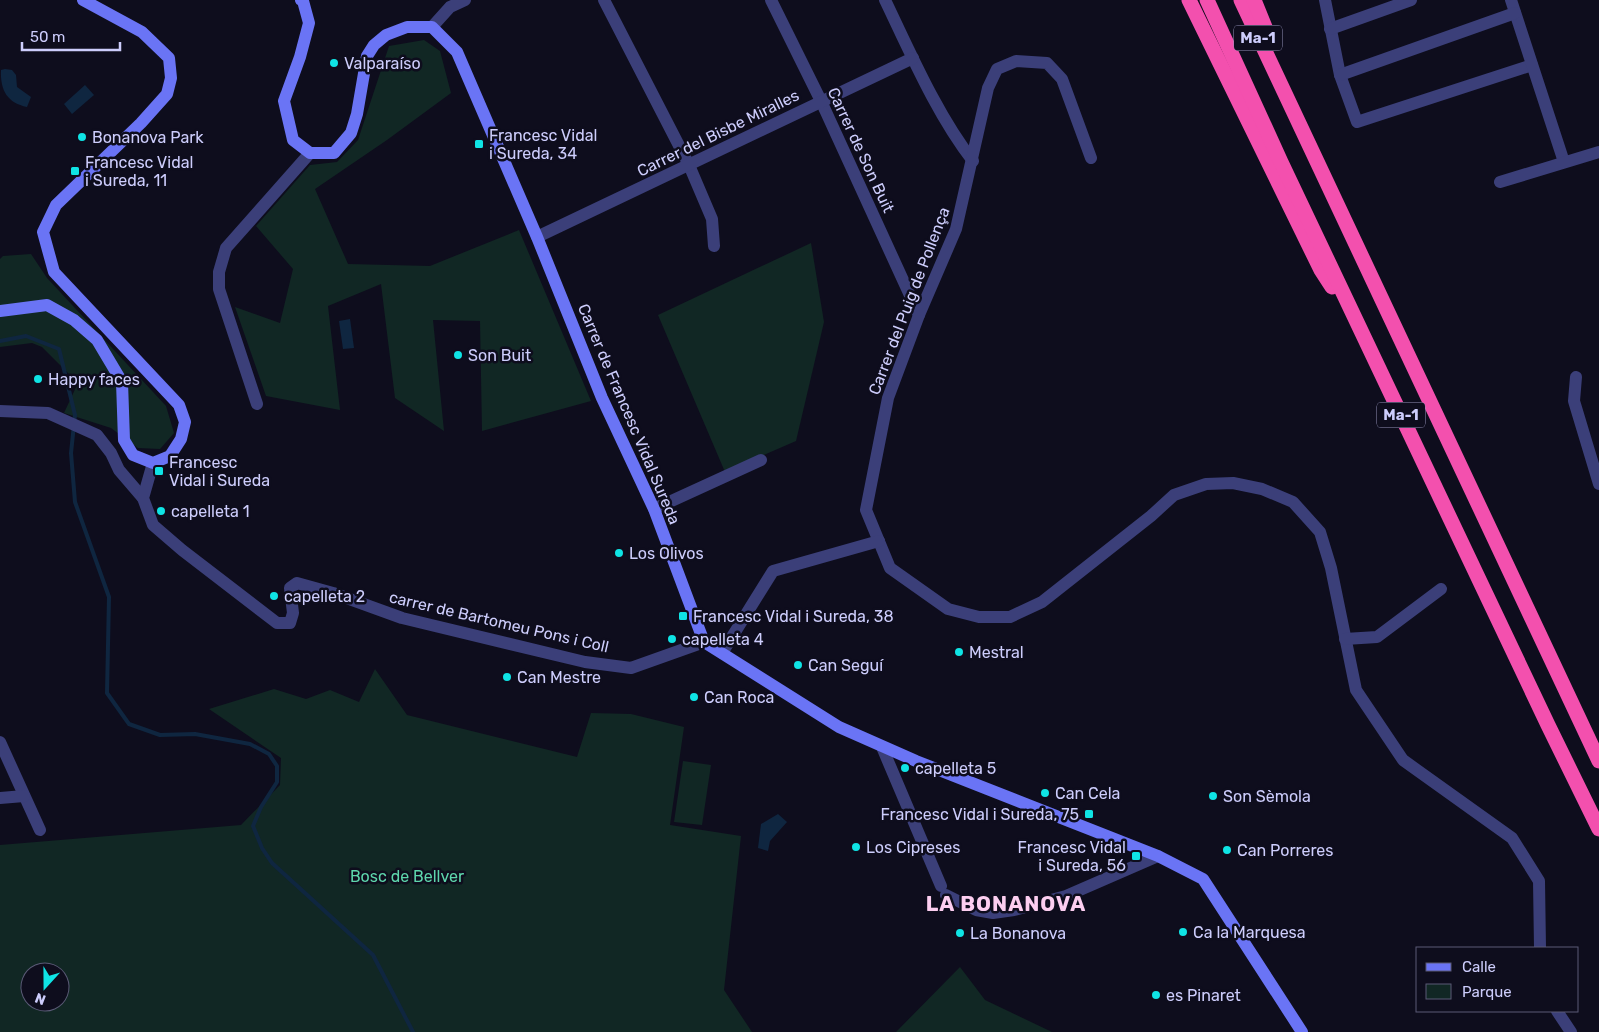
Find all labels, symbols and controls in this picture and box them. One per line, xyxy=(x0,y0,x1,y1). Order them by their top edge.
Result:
scale bar xyxy=(22,20,120,52)
road number: Ma-1 xyxy=(1234,26,1282,50)
text: 50 m xyxy=(30,28,65,46)
place label: Valparaíso xyxy=(344,54,421,73)
marker: Valparaíso xyxy=(328,57,340,69)
street label: Carrer de Son Buit xyxy=(824,84,898,216)
street label: Carrer del Bisbe Miralles xyxy=(634,85,802,181)
place label: Francesc Vidal i Sureda, 34 xyxy=(489,126,597,163)
place label: Bonanova Park xyxy=(92,128,204,147)
marker: Bonanova Park xyxy=(76,131,88,143)
marker: Francesc Vidal i Sureda, 34 xyxy=(473,138,485,150)
place label: Francesc Vidal i Sureda, 11 xyxy=(85,153,193,190)
marker: Francesc Vidal i Sureda, 11 xyxy=(69,165,81,177)
street label: Carrer del Puig de Pollença xyxy=(864,204,954,398)
street label: Carrer de Francesc Vidal Sureda xyxy=(574,301,684,527)
place label: Son Buit xyxy=(468,346,531,365)
marker: Son Buit xyxy=(452,349,464,361)
place label: Happy faces xyxy=(48,370,140,389)
marker: Happy faces xyxy=(32,373,44,385)
road number: Ma-1 xyxy=(1377,402,1425,428)
place label: Francesc Vidal i Sureda xyxy=(169,453,270,490)
marker: Francesc Vidal i Sureda xyxy=(153,465,165,477)
place label: capelleta 1 xyxy=(171,502,250,521)
marker: capelleta 1 xyxy=(155,505,167,517)
place label: Los Olivos xyxy=(629,544,704,563)
marker: Los Olivos xyxy=(613,547,625,559)
place label: capelleta 2 xyxy=(284,587,365,606)
street label: carrer de Bartomeu Pons i Coll xyxy=(387,587,611,657)
marker: capelleta 2 xyxy=(268,590,280,602)
place label: Francesc Vidal i Sureda, 38 xyxy=(693,607,894,626)
marker: Francesc Vidal i Sureda, 38 xyxy=(677,610,689,622)
place label: capelleta 4 xyxy=(682,630,764,649)
marker: capelleta 4 xyxy=(666,633,678,645)
place label: Mestral xyxy=(969,643,1024,662)
marker: Mestral xyxy=(953,646,965,658)
place label: Can Seguí xyxy=(808,656,884,675)
marker: Can Seguí xyxy=(792,659,804,671)
place label: Can Mestre xyxy=(517,668,601,687)
marker: Can Mestre xyxy=(501,671,513,683)
place label: Can Roca xyxy=(704,688,774,707)
marker: Can Roca xyxy=(688,691,700,703)
place label: capelleta 5 xyxy=(915,759,996,778)
marker: capelleta 5 xyxy=(899,762,911,774)
place label: Can Cela xyxy=(1055,784,1120,803)
marker: Can Cela xyxy=(1039,787,1051,799)
place label: Son Sèmola xyxy=(1223,787,1311,806)
marker: Son Sèmola xyxy=(1207,790,1219,802)
place label: Francesc Vidal i Sureda, 75 xyxy=(880,805,1079,824)
marker: Francesc Vidal i Sureda, 75 xyxy=(1083,808,1095,820)
place label: Los Cipreses xyxy=(866,838,960,857)
place label: Francesc Vidal i Sureda, 56 xyxy=(1018,838,1126,875)
marker: Los Cipreses xyxy=(850,841,862,853)
place label: Can Porreres xyxy=(1237,841,1333,860)
marker: Can Porreres xyxy=(1221,844,1233,856)
marker: Francesc Vidal i Sureda, 56 xyxy=(1130,850,1142,862)
park label: Bosc de Bellver xyxy=(350,867,464,886)
district label: LA BONANOVA xyxy=(926,891,1086,916)
place label: Ca la Marquesa xyxy=(1193,923,1306,942)
place label: La Bonanova xyxy=(970,924,1066,943)
marker: Ca la Marquesa xyxy=(1177,926,1189,938)
marker: La Bonanova xyxy=(954,927,966,939)
legend xyxy=(1416,947,1579,1012)
text: Calle xyxy=(1462,958,1496,976)
north arrow xyxy=(20,962,70,1012)
text: Parque xyxy=(1462,983,1512,1001)
place label: es Pinaret xyxy=(1166,986,1241,1005)
text: N xyxy=(33,989,48,1008)
marker: es Pinaret xyxy=(1150,989,1162,1001)

